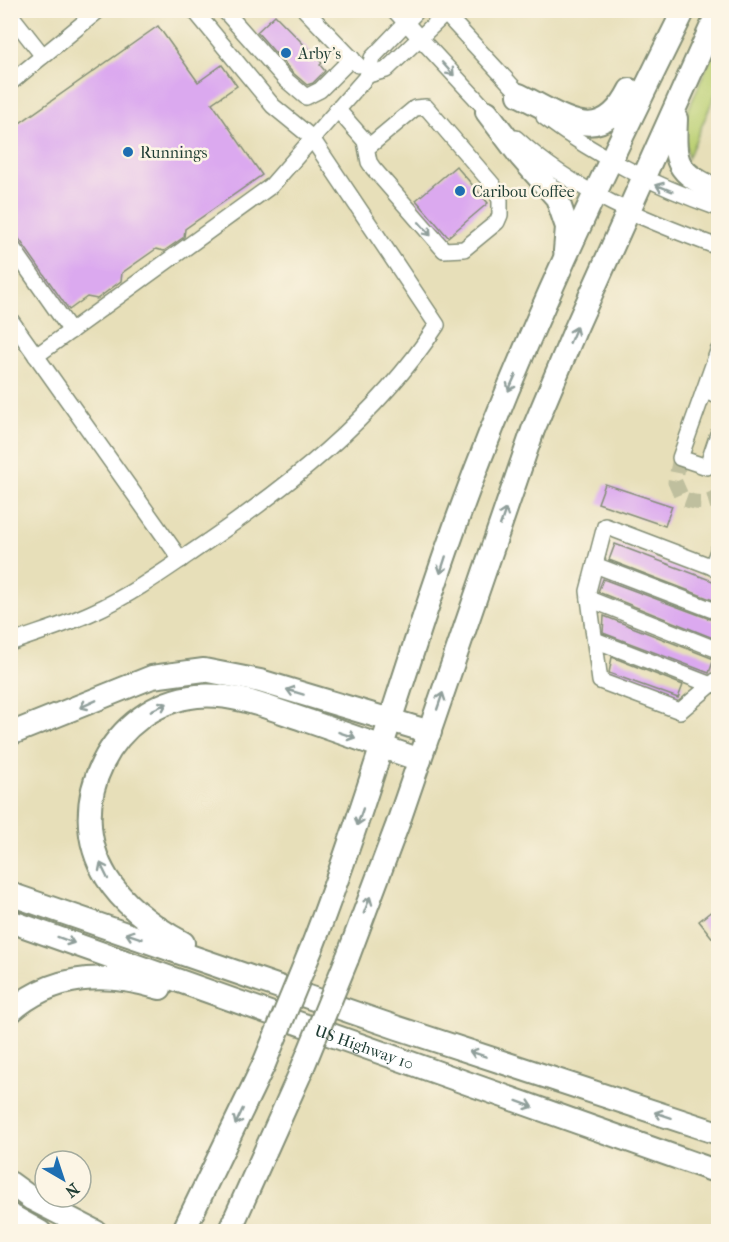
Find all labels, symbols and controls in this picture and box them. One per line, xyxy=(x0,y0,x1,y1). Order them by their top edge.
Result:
place label: Arby's xyxy=(297,44,341,63)
marker: Arby's xyxy=(279,46,293,60)
one-way arrow xyxy=(441,61,455,76)
place label: Runnings xyxy=(140,143,208,162)
marker: Runnings xyxy=(121,145,135,159)
place label: Caribou Coffee xyxy=(472,182,575,201)
one-way arrow xyxy=(655,182,673,193)
marker: Caribou Coffee xyxy=(453,184,467,198)
one-way arrow xyxy=(418,221,432,236)
one-way arrow xyxy=(569,326,580,344)
one-way arrow xyxy=(505,373,517,391)
one-way arrow xyxy=(499,508,510,527)
one-way arrow xyxy=(437,555,448,574)
one-way arrow xyxy=(286,686,305,697)
one-way arrow xyxy=(436,692,447,711)
one-way arrow xyxy=(79,699,97,710)
one-way arrow xyxy=(150,700,168,712)
one-way arrow xyxy=(337,730,356,741)
one-way arrow xyxy=(353,807,364,826)
one-way arrow xyxy=(98,863,110,881)
one-way arrow xyxy=(362,896,373,914)
one-way arrow xyxy=(125,930,144,941)
one-way arrow xyxy=(56,936,74,947)
street label: US Highway 10 xyxy=(312,1021,416,1073)
one-way arrow xyxy=(469,1047,488,1058)
one-way arrow xyxy=(515,1100,534,1111)
one-way arrow xyxy=(233,1108,245,1126)
one-way arrow xyxy=(654,1108,673,1119)
north arrow xyxy=(33,1149,93,1209)
text: N xyxy=(61,1179,83,1202)

